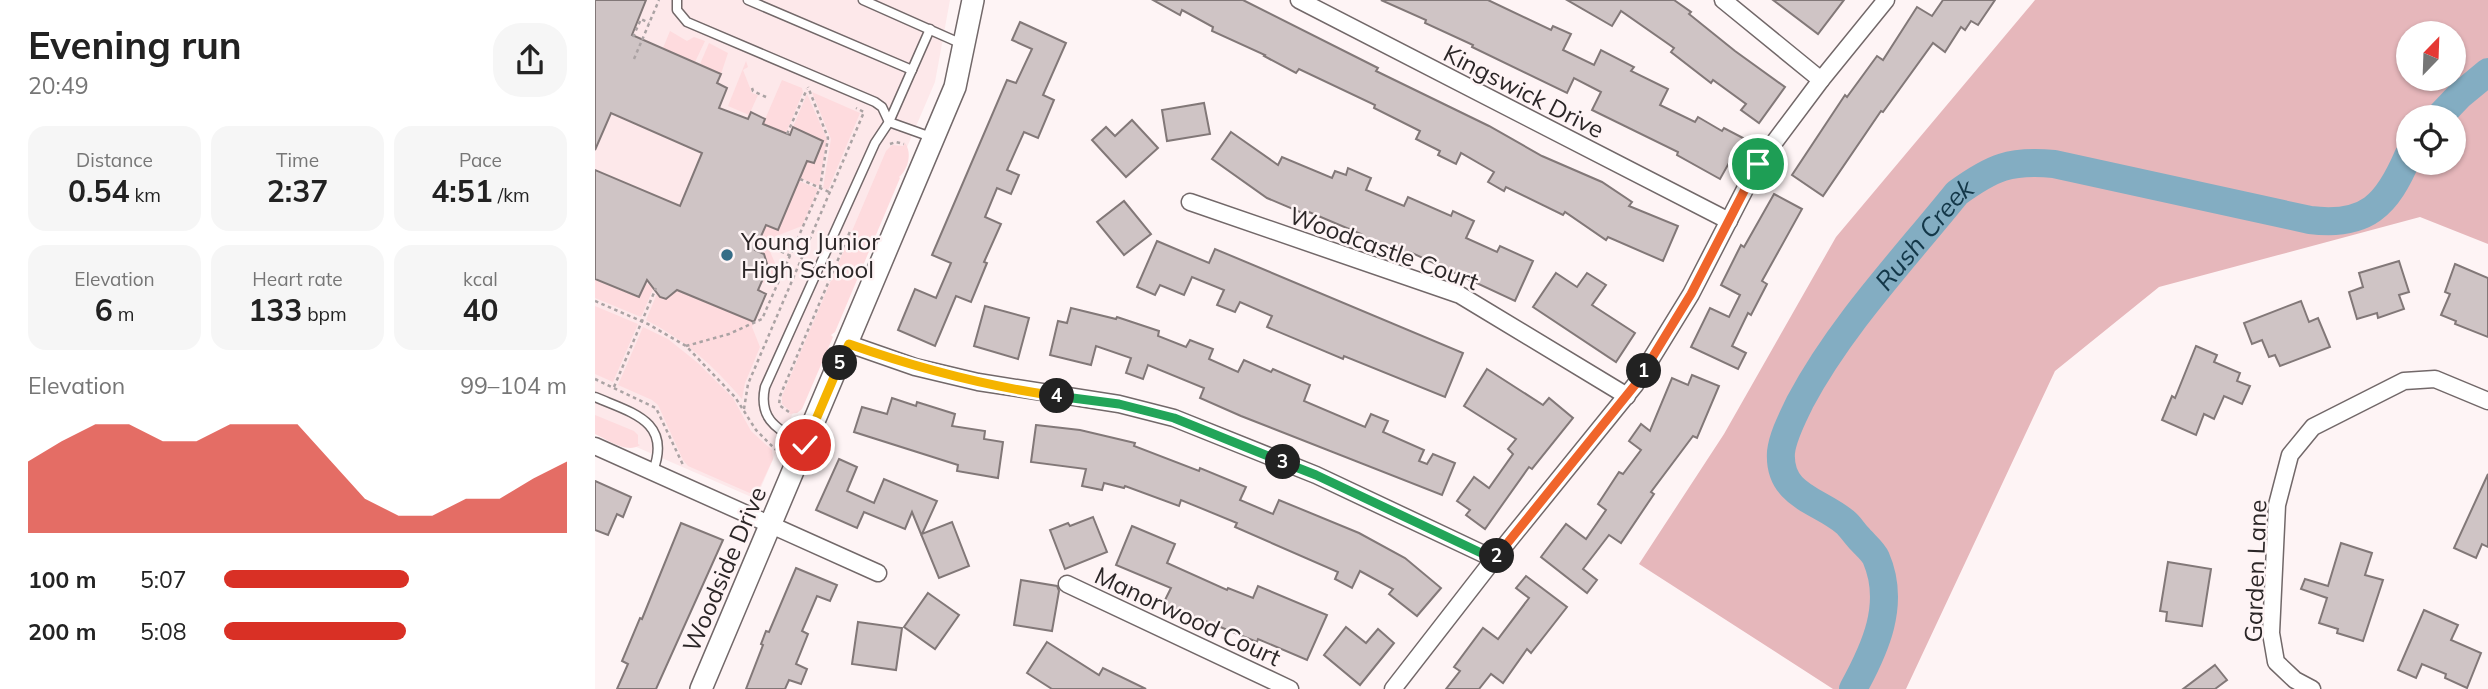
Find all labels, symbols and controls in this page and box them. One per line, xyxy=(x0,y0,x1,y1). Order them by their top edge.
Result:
text: Evening run xyxy=(28,21,242,69)
north arrow xyxy=(2396,21,2466,91)
map controls xyxy=(2396,21,2466,175)
button: share xyxy=(493,23,567,97)
street label: Kingswick Drive xyxy=(1439,38,1609,144)
text: 20:49 xyxy=(28,71,88,100)
button: locate xyxy=(2396,105,2466,175)
pin xyxy=(1728,134,1788,194)
icon: arrive xyxy=(1739,145,1777,183)
text: Distance xyxy=(76,148,153,172)
text: Time xyxy=(276,148,319,172)
text: Pace xyxy=(459,148,502,172)
water label: Rush Creek xyxy=(1867,170,1980,297)
text: 0.54 xyxy=(68,172,130,210)
text: 2:37 xyxy=(267,172,328,210)
text: 4:51 xyxy=(431,172,493,210)
text: km xyxy=(130,183,161,207)
text: /km xyxy=(493,183,530,207)
street label: Woodcastle Court xyxy=(1285,200,1483,296)
place label: Young Junior High School xyxy=(740,226,880,284)
marker: Young Junior High School xyxy=(719,247,735,263)
text: Elevation xyxy=(74,267,155,291)
text: Heart rate xyxy=(252,267,343,291)
text: kcal xyxy=(463,267,498,291)
text: 6 xyxy=(95,291,113,329)
text: 133 xyxy=(248,291,302,329)
text: 40 xyxy=(463,291,499,329)
text: m xyxy=(113,302,134,326)
text: bpm xyxy=(302,302,347,326)
pin: 5 xyxy=(823,346,857,380)
text: 5 xyxy=(834,350,845,374)
pin: 1 xyxy=(1627,354,1661,388)
text: 1 xyxy=(1638,358,1649,382)
text: Elevation xyxy=(28,371,125,400)
text: 99–104 m xyxy=(460,371,567,400)
pin: 4 xyxy=(1039,378,1075,414)
text: 4 xyxy=(1051,383,1062,407)
pin xyxy=(775,415,835,475)
icon: check xyxy=(786,426,824,464)
pin: 3 xyxy=(1265,444,1301,480)
text: 3 xyxy=(1277,449,1288,473)
street label: Woodside Drive xyxy=(676,482,772,656)
street label: Garden Lane xyxy=(2238,499,2272,643)
pin: 2 xyxy=(1479,538,1515,574)
text: 2 xyxy=(1491,543,1502,567)
street label: Manorwood Court xyxy=(1090,560,1286,672)
text: 100 m xyxy=(28,565,96,594)
text: 5:07 xyxy=(140,565,187,594)
text: 200 m xyxy=(28,617,96,646)
text: 5:08 xyxy=(140,617,187,646)

